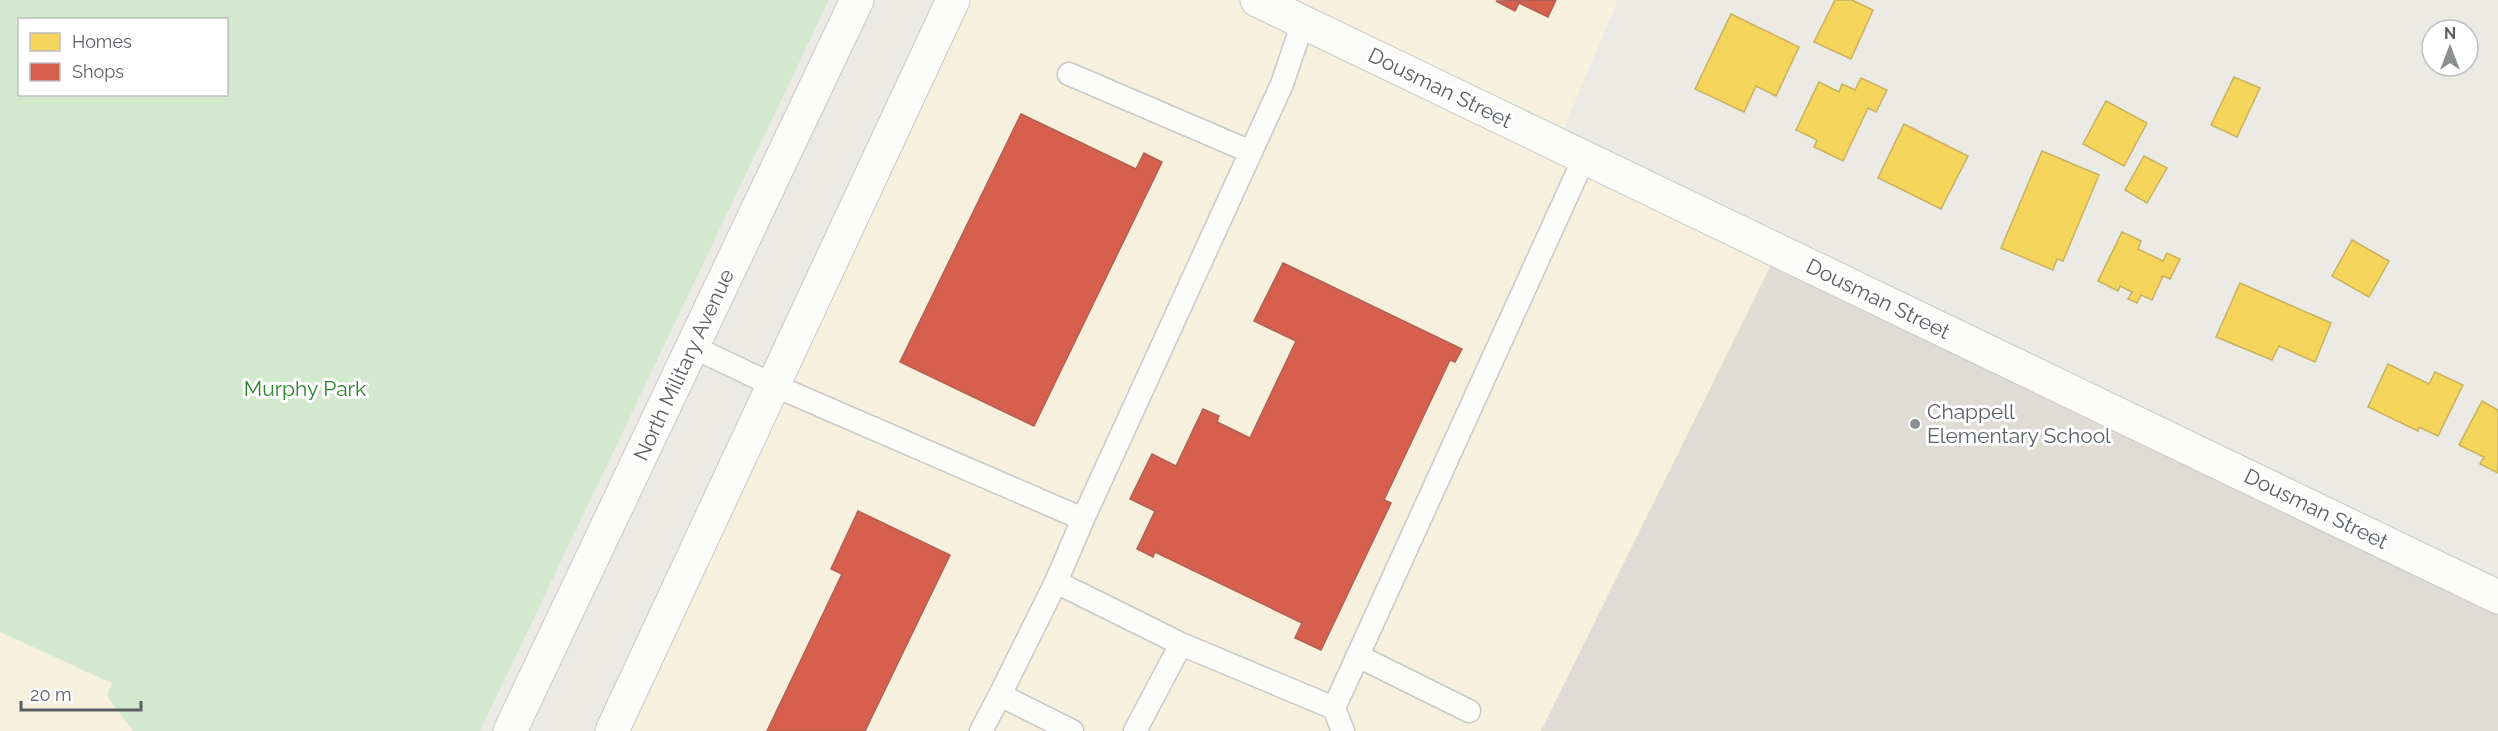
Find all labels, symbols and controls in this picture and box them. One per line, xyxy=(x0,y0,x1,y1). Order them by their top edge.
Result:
legend xyxy=(18,18,228,96)
north arrow xyxy=(2420,18,2480,78)
text: N xyxy=(2444,24,2456,43)
text: Homes xyxy=(72,31,132,52)
street label: Dousman Street xyxy=(1364,42,1516,133)
text: Shops xyxy=(72,61,124,82)
street label: Dousman Street xyxy=(1802,253,1954,344)
street label: North Military Avenue xyxy=(628,265,739,465)
park label: Murphy Park xyxy=(244,376,366,401)
place label: Chappell Elementary School xyxy=(1927,399,2111,448)
marker: Chappell Elementary School xyxy=(1908,417,1922,431)
street label: Dousman Street xyxy=(2240,463,2392,554)
scale bar xyxy=(21,674,141,712)
text: 20 m xyxy=(30,684,72,705)

